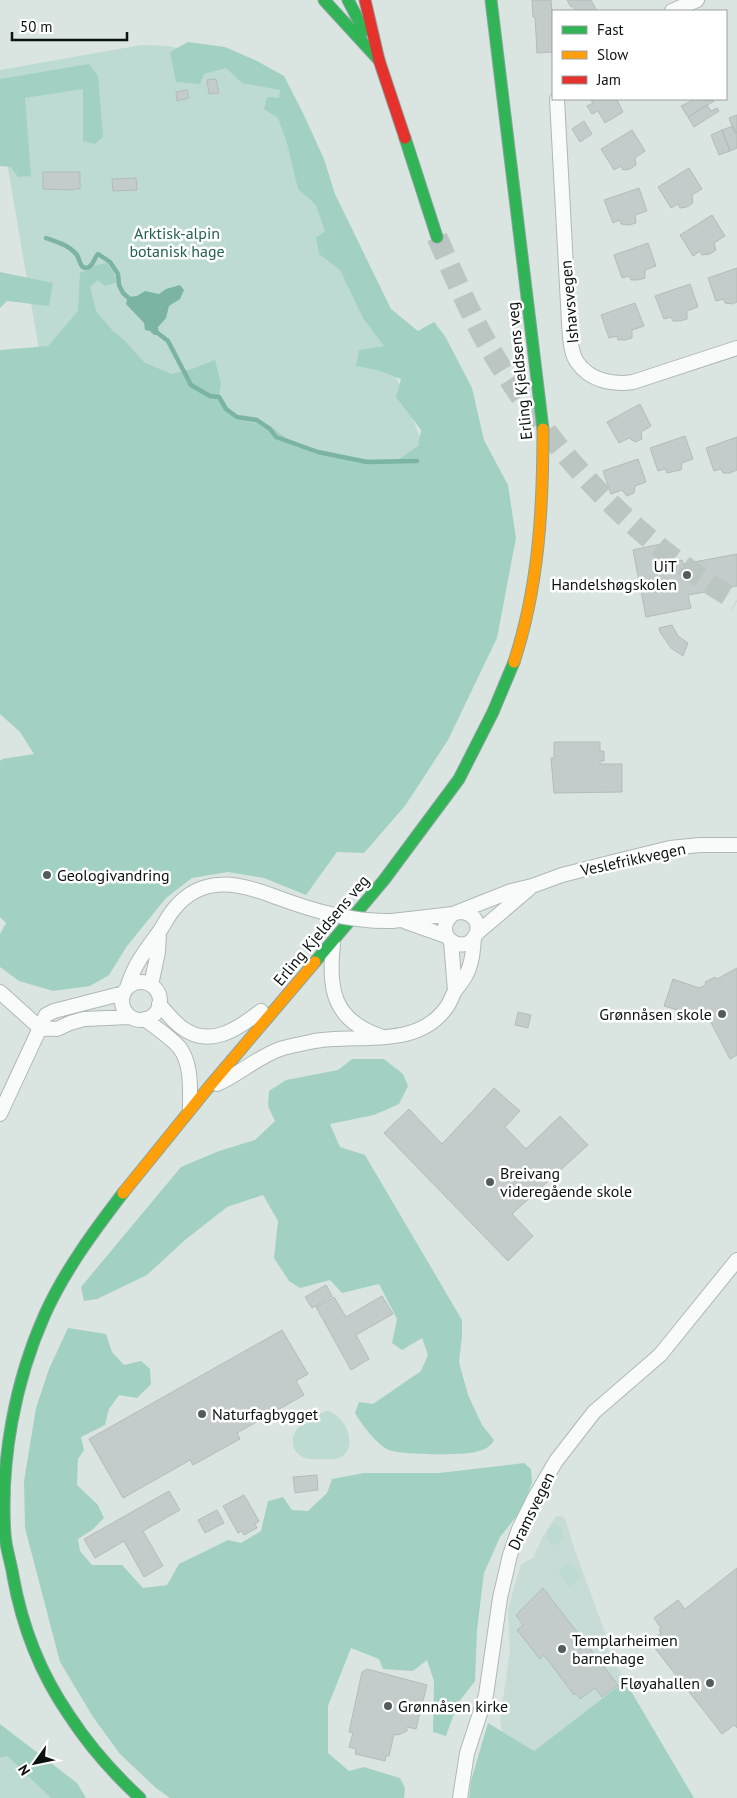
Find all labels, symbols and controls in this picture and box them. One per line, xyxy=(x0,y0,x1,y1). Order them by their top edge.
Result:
scale bar xyxy=(12,10,128,42)
legend xyxy=(552,10,727,100)
text: 50 m xyxy=(20,17,53,36)
text: Fast xyxy=(597,20,624,39)
text: Slow xyxy=(597,45,628,64)
text: Jam xyxy=(596,70,621,89)
park label: Arktisk-alpin botanisk hage xyxy=(129,223,225,261)
street label: Ishavsvegen xyxy=(555,260,583,344)
street label: Erling Kjeldsens veg xyxy=(502,301,536,441)
place label: UiT Handelshøgskolen xyxy=(551,556,677,594)
marker: UiT Handelshøgskolen xyxy=(681,569,693,581)
street label: Veslefrikkvegen xyxy=(578,838,687,880)
place label: Geologivandring xyxy=(57,865,170,885)
marker: Geologivandring xyxy=(41,869,53,881)
street label: Erling Kjeldsens veg xyxy=(269,871,373,989)
place label: Grønnåsen skole xyxy=(599,1004,712,1024)
marker: Grønnåsen skole xyxy=(716,1008,728,1020)
place label: Breivang videregående skole xyxy=(500,1163,632,1201)
marker: Breivang videregående skole xyxy=(484,1176,496,1188)
place label: Naturfagbygget xyxy=(212,1404,319,1424)
marker: Naturfagbygget xyxy=(196,1408,208,1420)
street label: Dramsvegen xyxy=(503,1469,559,1553)
place label: Templarheimen barnehage xyxy=(572,1630,678,1668)
marker: Templarheimen barnehage xyxy=(556,1643,568,1655)
place label: Fløyahallen xyxy=(620,1673,700,1693)
marker: Fløyahallen xyxy=(704,1677,716,1689)
place label: Grønnåsen kirke xyxy=(398,1696,508,1716)
marker: Grønnåsen kirke xyxy=(382,1700,394,1712)
north arrow xyxy=(10,1738,60,1788)
text: N xyxy=(14,1761,34,1779)

